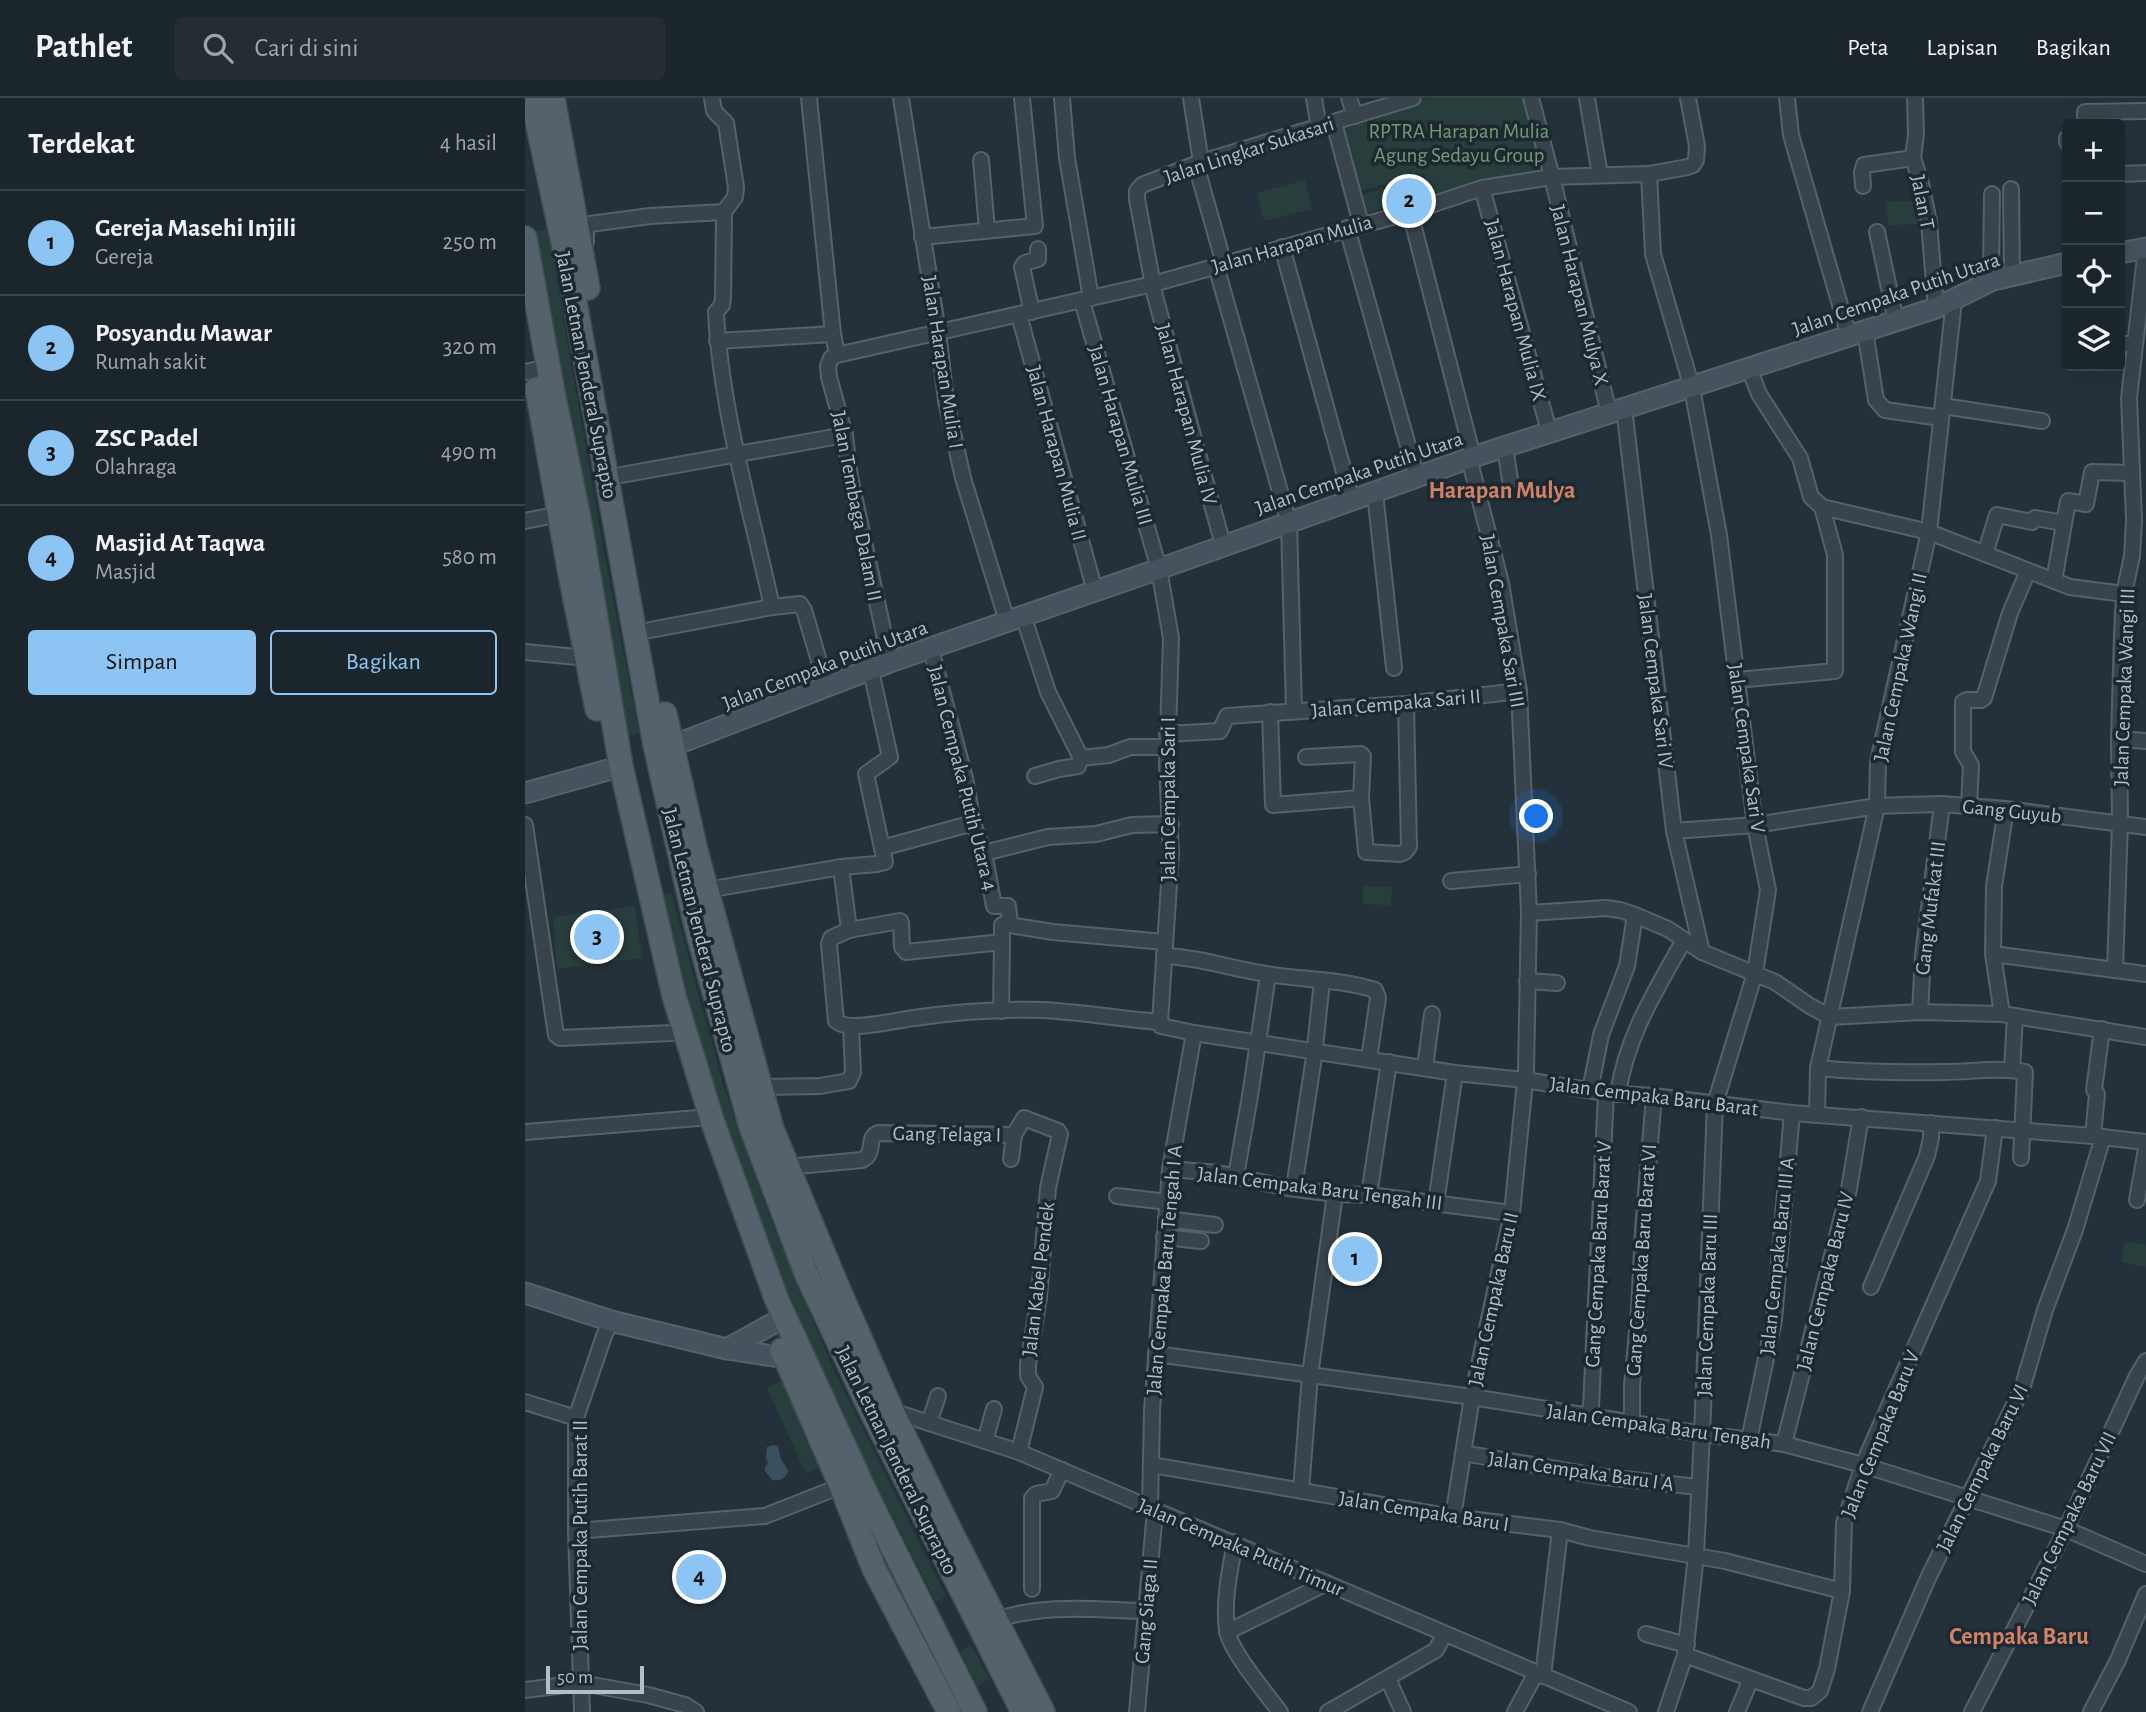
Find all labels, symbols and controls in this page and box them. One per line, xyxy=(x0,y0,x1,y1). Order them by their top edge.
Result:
search box xyxy=(175,17,665,80)
icon: search xyxy=(199,29,237,67)
text: Pathlet xyxy=(35,31,133,64)
text: Cari di sini xyxy=(255,35,358,61)
text: Peta xyxy=(1847,36,1889,60)
text: Lapisan xyxy=(1927,36,1998,60)
text: Bagikan xyxy=(2036,36,2111,60)
street label: Jalan Lingkar Sukasari xyxy=(1162,113,1337,188)
map controls xyxy=(2062,119,2125,371)
button: + xyxy=(2062,119,2125,182)
park label: RPTRA Harapan Mulia Agung Sedayu Group xyxy=(1368,121,1550,166)
text: Terdekat xyxy=(28,129,135,159)
text: 4 hasil xyxy=(440,132,497,155)
street label: Jalan T xyxy=(1907,173,1938,231)
pin: 2 xyxy=(1386,175,1432,227)
button: − xyxy=(2062,182,2125,245)
street label: Jalan Harapan Mulya X xyxy=(1547,203,1612,388)
street label: Jalan Harapan Mulia xyxy=(1210,211,1375,277)
text: Gereja Masehi Injili xyxy=(95,215,296,241)
street label: Jalan Harapan Mulia IX xyxy=(1481,217,1550,403)
text: 1 xyxy=(47,231,55,254)
text: 250 m xyxy=(443,231,497,254)
button: locate xyxy=(2062,245,2125,308)
text: Gereja xyxy=(95,246,154,269)
street label: Jalan Cempaka Putih Utara xyxy=(1790,249,2003,340)
street label: Jalan Letnan Jenderal Suprapto xyxy=(552,250,621,500)
street label: Jalan Harapan Mulia I xyxy=(918,274,967,450)
button: layers xyxy=(2062,308,2125,371)
text: Posyandu Mawar xyxy=(95,320,272,346)
street label: Jalan Harapan Mulia IV xyxy=(1152,321,1221,507)
text: 2 xyxy=(46,336,56,359)
text: 320 m xyxy=(443,336,497,359)
street label: Jalan Harapan Mulia III xyxy=(1085,343,1156,528)
text: Rumah sakit xyxy=(95,351,206,374)
street label: Jalan Harapan Mulia II xyxy=(1023,363,1090,543)
street label: Jalan Tembaga Dalam II xyxy=(828,409,885,603)
text: ZSC Padel xyxy=(95,425,199,451)
street label: Jalan Cempaka Putih Utara xyxy=(1253,428,1466,519)
text: 3 xyxy=(46,441,56,464)
text: 490 m xyxy=(441,441,497,464)
text: Olahraga xyxy=(95,456,177,479)
district label: Harapan Mulya xyxy=(1428,479,1576,503)
text: Masjid At Taqwa xyxy=(95,530,265,556)
street label: Jalan Cempaka Sari III xyxy=(1477,533,1528,709)
text: 4 xyxy=(45,546,57,569)
text: 580 m xyxy=(442,546,497,569)
text: Masjid xyxy=(95,561,156,584)
street label: Jalan Cempaka Wangi II xyxy=(1870,571,1931,763)
street label: Jalan Cempaka Wangi III xyxy=(2111,588,2138,786)
street label: Jalan Cempaka Sari IV xyxy=(1634,592,1677,770)
street label: Jalan Cempaka Putih Utara xyxy=(720,617,931,714)
button: Simpan xyxy=(28,630,256,695)
button: Bagikan xyxy=(270,630,497,695)
street label: Jalan Cempaka Sari V xyxy=(1724,662,1769,834)
street label: Jalan Cempaka Putih Utara 4 xyxy=(924,663,1001,893)
street label: Jalan Cempaka Sari II xyxy=(1310,686,1482,721)
street label: Jalan Cempaka Sari I xyxy=(1158,717,1179,881)
street label: Gang Guyub xyxy=(1961,796,2063,827)
your location xyxy=(1519,799,1553,833)
street label: Jalan Letnan Jenderal Suprapto xyxy=(659,806,740,1054)
street label: Gang Mufakat III xyxy=(1912,840,1949,976)
pin: 3 xyxy=(574,911,620,963)
street label: Jalan Cempaka Baru Barat xyxy=(1548,1073,1760,1120)
street label: Gang Telaga I xyxy=(892,1123,1001,1146)
street label: Gang Cempaka Baru Barat V xyxy=(1582,1140,1615,1368)
street label: Gang Cempaka Baru Barat VI xyxy=(1623,1143,1660,1377)
street label: Jalan Cempaka Baru Tengah I A xyxy=(1143,1144,1186,1396)
street label: Jalan Cempaka Baru III A xyxy=(1757,1156,1798,1356)
street label: Jalan Cempaka Baru Tengah III xyxy=(1196,1163,1444,1214)
street label: Jalan Cempaka Baru IV xyxy=(1793,1189,1858,1373)
street label: Jalan Kabel Pendek xyxy=(1019,1200,1058,1358)
street label: Jalan Cempaka Baru II xyxy=(1465,1210,1522,1388)
street label: Jalan Cempaka Baru III xyxy=(1694,1213,1721,1397)
pin: 1 xyxy=(1332,1233,1378,1285)
street label: Jalan Letnan Jenderal Suprapto xyxy=(832,1343,961,1578)
street label: Jalan Cempaka Baru V xyxy=(1837,1348,1924,1521)
street label: Jalan Cempaka Baru VI xyxy=(1933,1381,2032,1555)
street label: Jalan Cempaka Baru Tengah xyxy=(1545,1400,1772,1453)
street label: Jalan Cempaka Putih Barat II xyxy=(570,1420,591,1650)
street label: Jalan Cempaka Baru VII xyxy=(2019,1429,2120,1608)
street label: Jalan Cempaka Baru I A xyxy=(1487,1448,1675,1495)
street label: Jalan Cempaka Baru I xyxy=(1337,1488,1510,1535)
street label: Jalan Cempaka Putih Timur xyxy=(1135,1495,1347,1600)
pin: 4 xyxy=(676,1551,722,1603)
street label: Gang Siaga II xyxy=(1131,1558,1162,1665)
district label: Cempaka Baru xyxy=(1949,1625,2089,1649)
scale bar xyxy=(546,1663,644,1695)
text: 50 m xyxy=(557,1668,593,1687)

